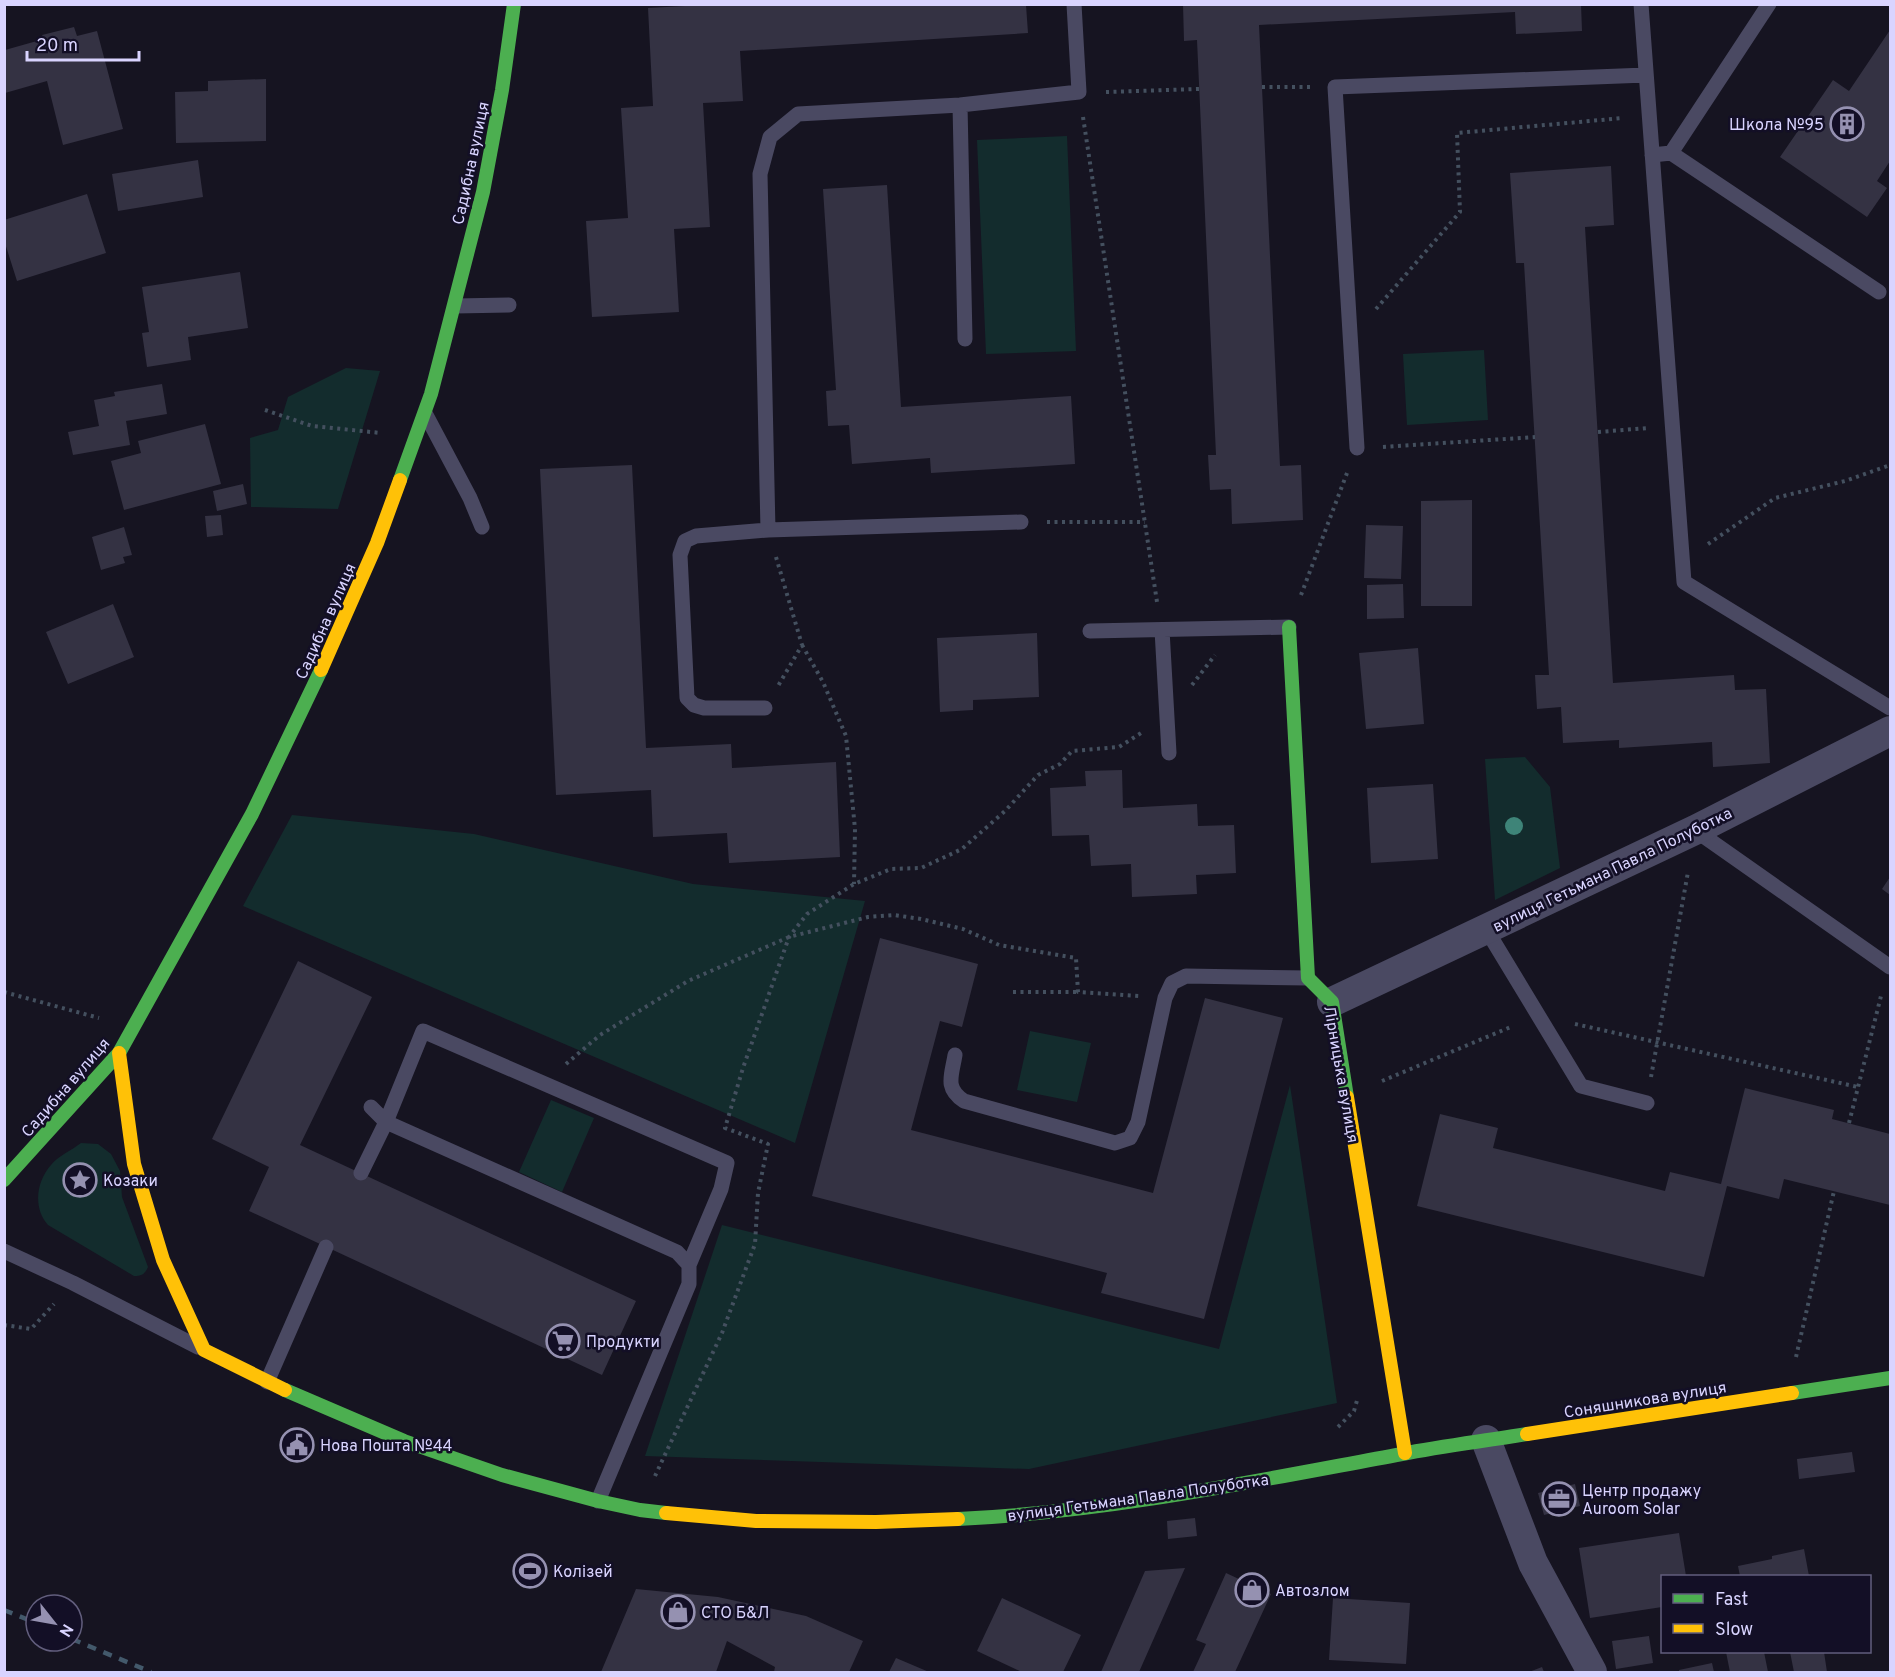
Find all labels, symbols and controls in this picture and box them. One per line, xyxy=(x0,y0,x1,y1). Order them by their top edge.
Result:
scale bar xyxy=(27,24,140,62)
text: 20 m xyxy=(36,35,78,58)
street label: Садибна вулиця xyxy=(449,100,495,227)
building icon: Школа №95 xyxy=(1829,106,1865,142)
place label: Школа №95 xyxy=(1729,116,1824,136)
street label: Садибна вулиця xyxy=(292,561,361,683)
street label: вулиця Гетьмана Павла Полуботка xyxy=(1490,804,1736,938)
street label: Лірницька вулиця xyxy=(1318,1004,1362,1145)
street label: Садибна вулиця xyxy=(18,1035,115,1142)
place icon: Козаки xyxy=(62,1162,98,1198)
place label: Козаки xyxy=(103,1172,158,1192)
supermarket icon: Продукти xyxy=(545,1323,581,1359)
place label: Продукти xyxy=(586,1333,660,1353)
street label: Соняшникова вулиця xyxy=(1563,1378,1728,1424)
public building icon: Нова Пошта №44 xyxy=(279,1427,315,1463)
place label: Нова Пошта №44 xyxy=(320,1437,453,1457)
street label: вулиця Гетьмана Павла Полуботка xyxy=(1006,1471,1270,1527)
office icon: Центр продажу Auroom Solar xyxy=(1541,1481,1577,1517)
place label: Центр продажу Auroom Solar xyxy=(1582,1482,1701,1520)
sports icon: Колізей xyxy=(512,1553,548,1589)
place label: Колізей xyxy=(553,1563,613,1583)
shop icon: Автозлом xyxy=(1234,1572,1270,1608)
legend xyxy=(1661,1575,1871,1653)
place label: Автозлом xyxy=(1275,1582,1350,1602)
text: Fast xyxy=(1715,1589,1748,1612)
north arrow xyxy=(24,1593,84,1653)
shop icon: СТО Б&Л xyxy=(660,1594,696,1630)
place label: СТО Б&Л xyxy=(701,1604,770,1624)
text: Slow xyxy=(1715,1619,1753,1642)
text: N xyxy=(54,1620,77,1640)

